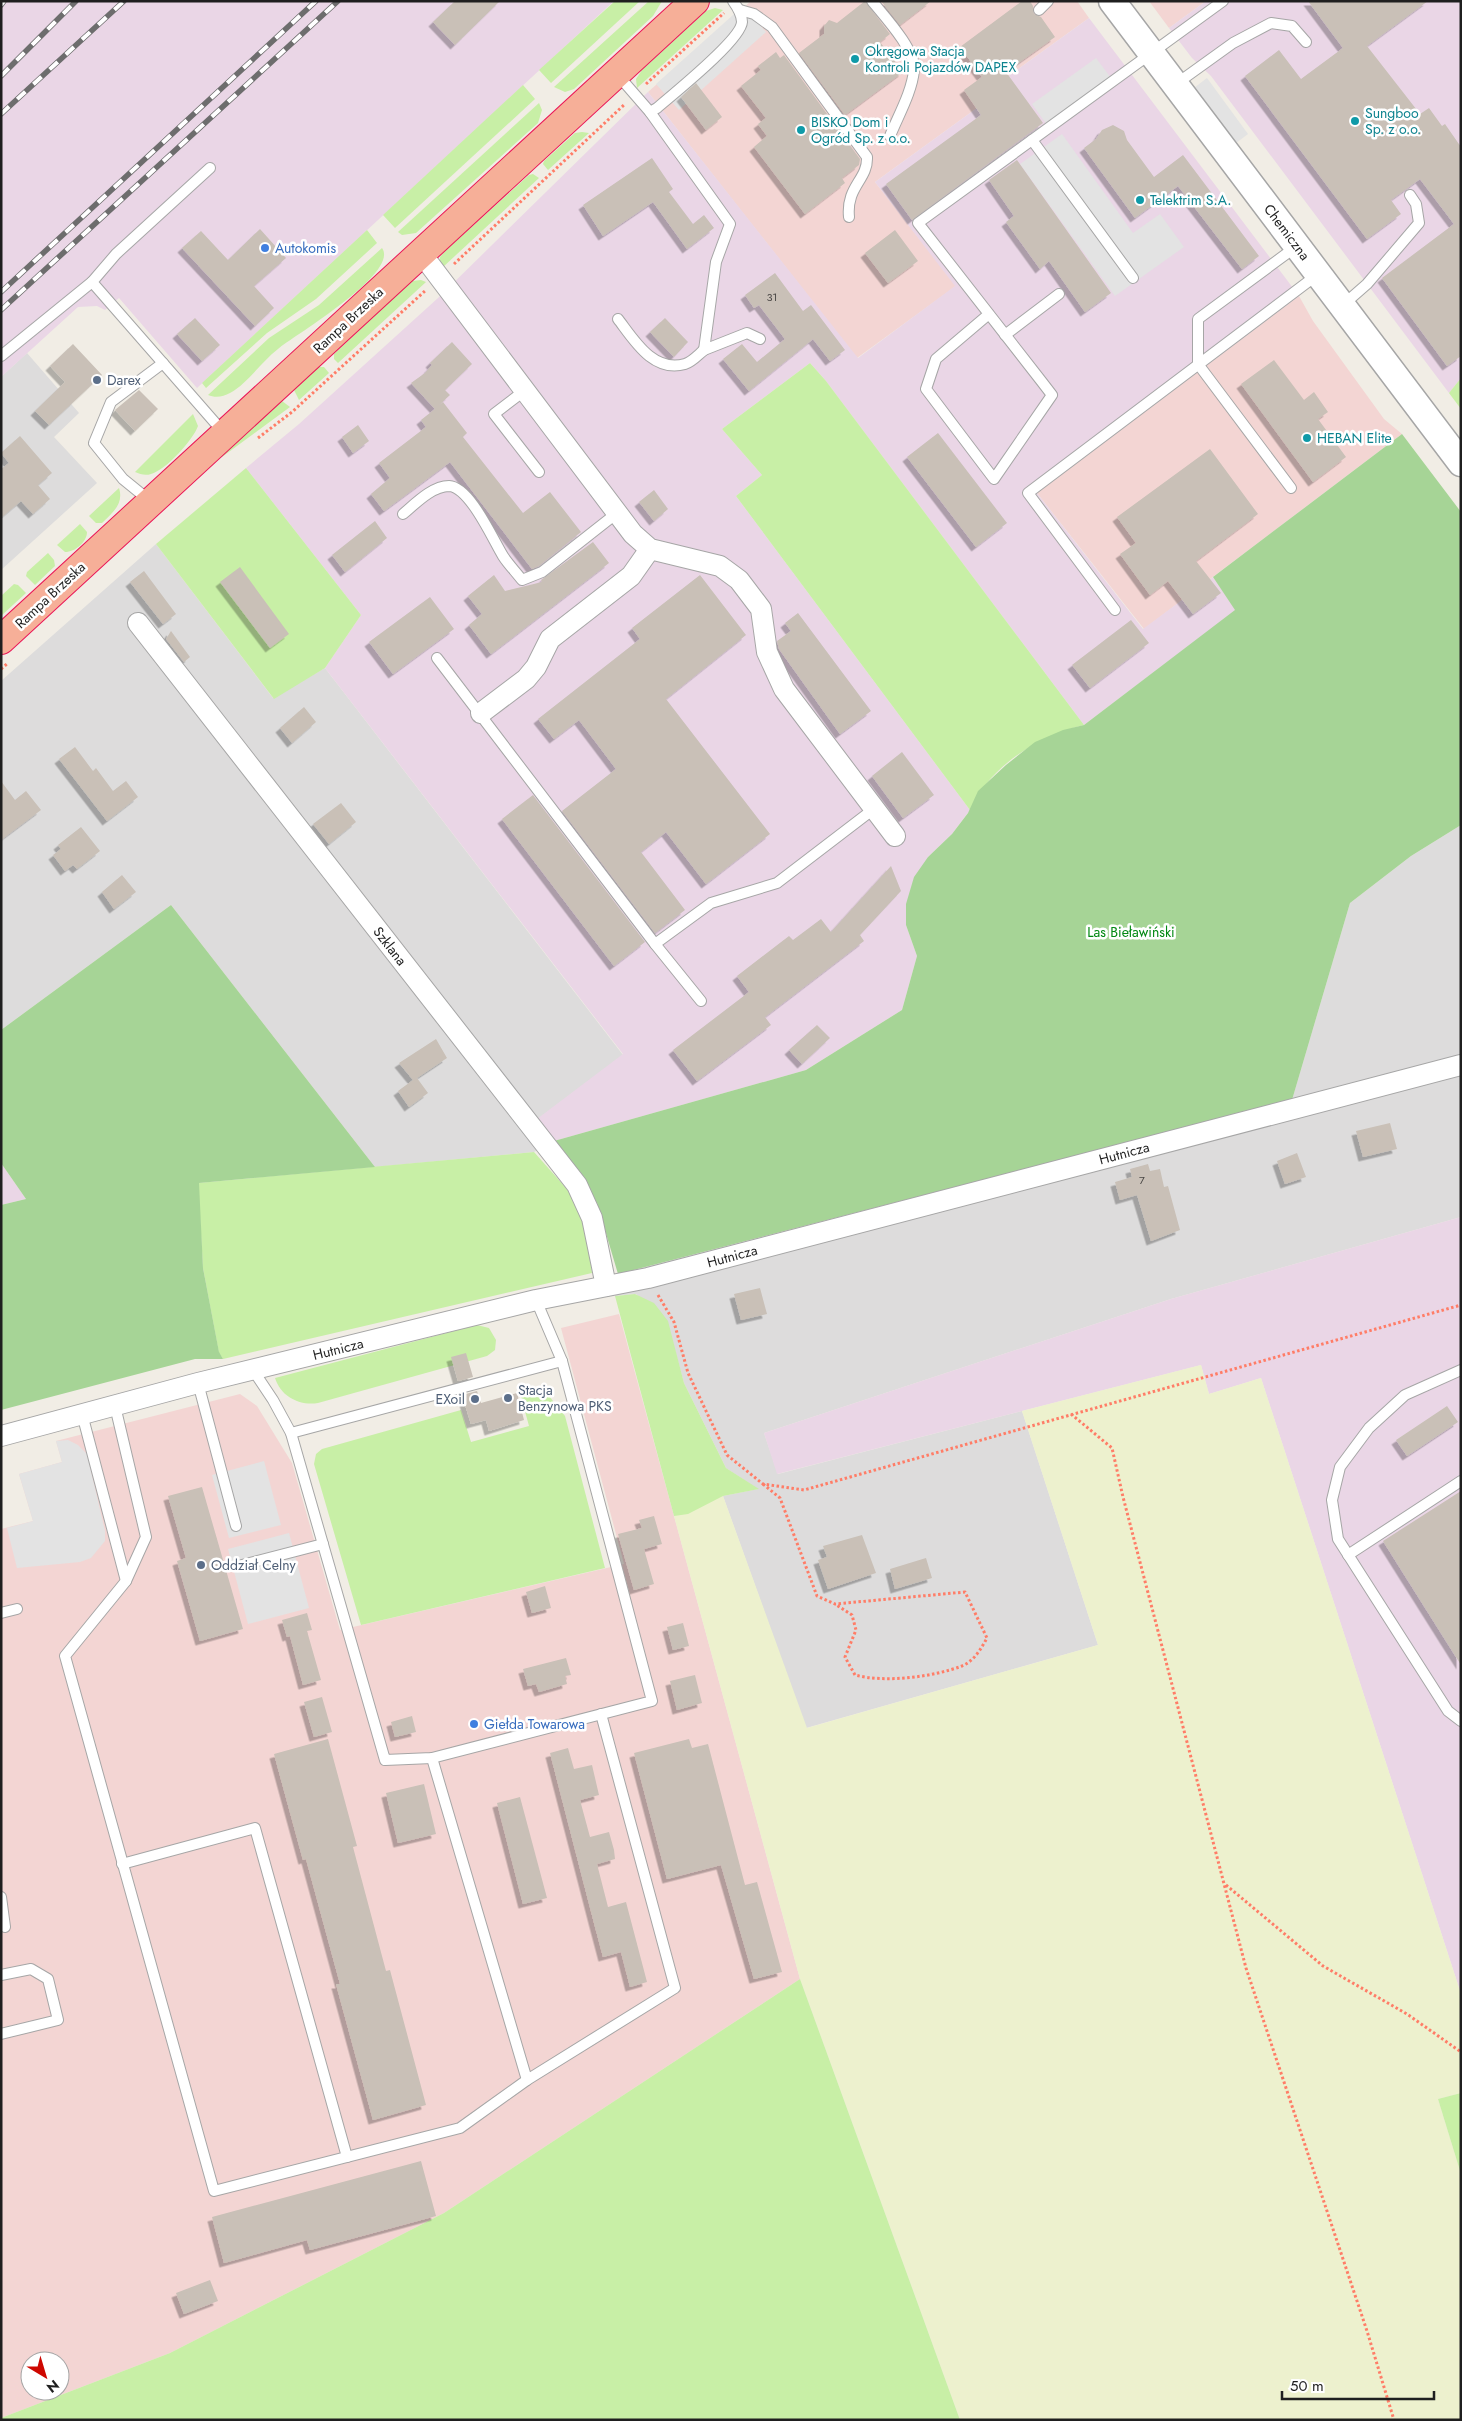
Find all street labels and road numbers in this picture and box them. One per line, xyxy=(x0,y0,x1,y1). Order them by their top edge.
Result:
street label: Chemiczna xyxy=(1259,200,1315,264)
street label: Rampa Brzeska xyxy=(308,282,388,358)
street label: Rampa Brzeska xyxy=(10,557,90,633)
street label: Szklana xyxy=(368,922,412,970)
street label: Hutnicza xyxy=(1097,1137,1151,1169)
street label: Hutnicza xyxy=(705,1240,759,1272)
street label: Hutnicza xyxy=(311,1333,365,1365)

